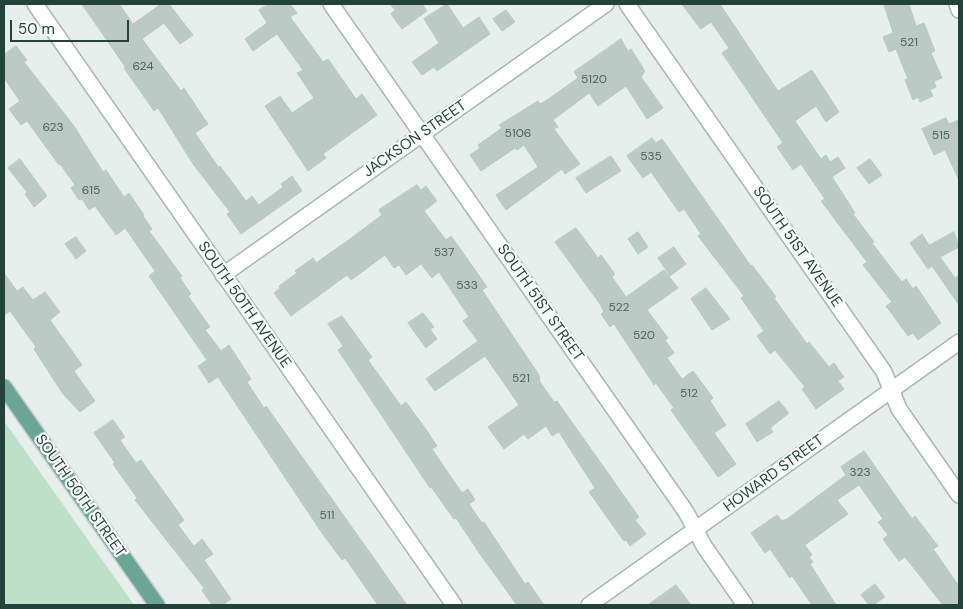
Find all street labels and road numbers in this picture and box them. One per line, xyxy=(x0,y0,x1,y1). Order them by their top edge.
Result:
street label: JACKSON STREET xyxy=(360,97,470,181)
street label: SOUTH 51ST AVENUE xyxy=(749,183,845,311)
street label: SOUTH 50TH AVENUE xyxy=(194,238,294,372)
street label: SOUTH 51ST STREET xyxy=(493,241,587,365)
street label: SOUTH 50TH STREET xyxy=(31,431,129,561)
street label: HOWARD STREET xyxy=(720,432,828,516)

